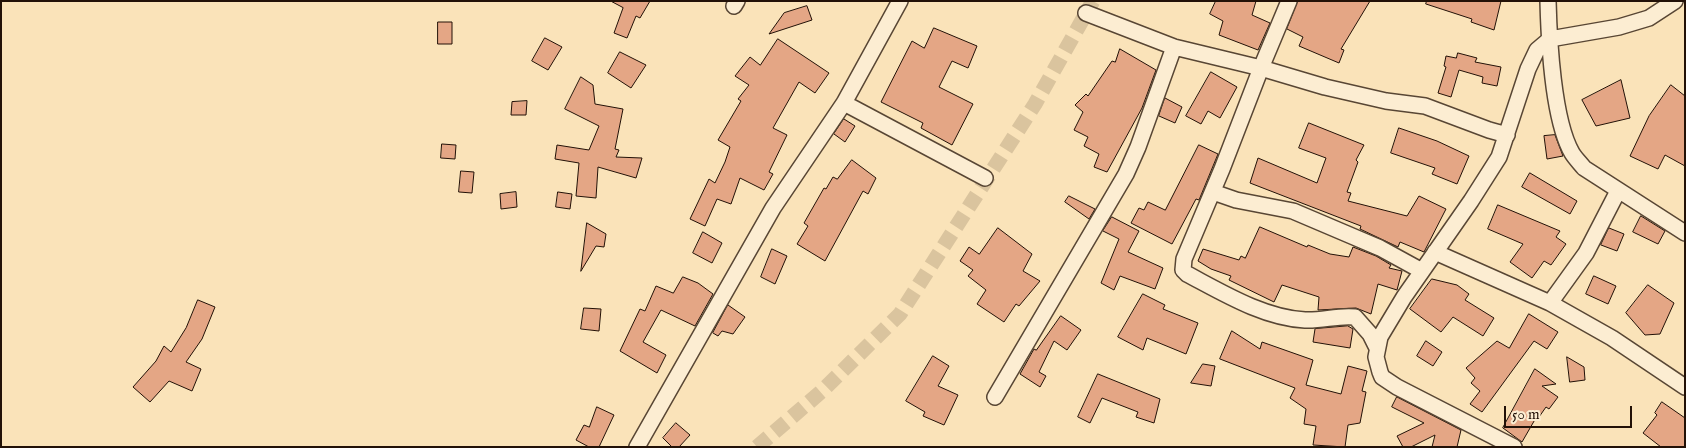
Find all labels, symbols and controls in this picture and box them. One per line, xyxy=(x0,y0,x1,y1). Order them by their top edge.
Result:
scale bar xyxy=(1506,396,1634,428)
text: 50 m xyxy=(1512,405,1540,424)

